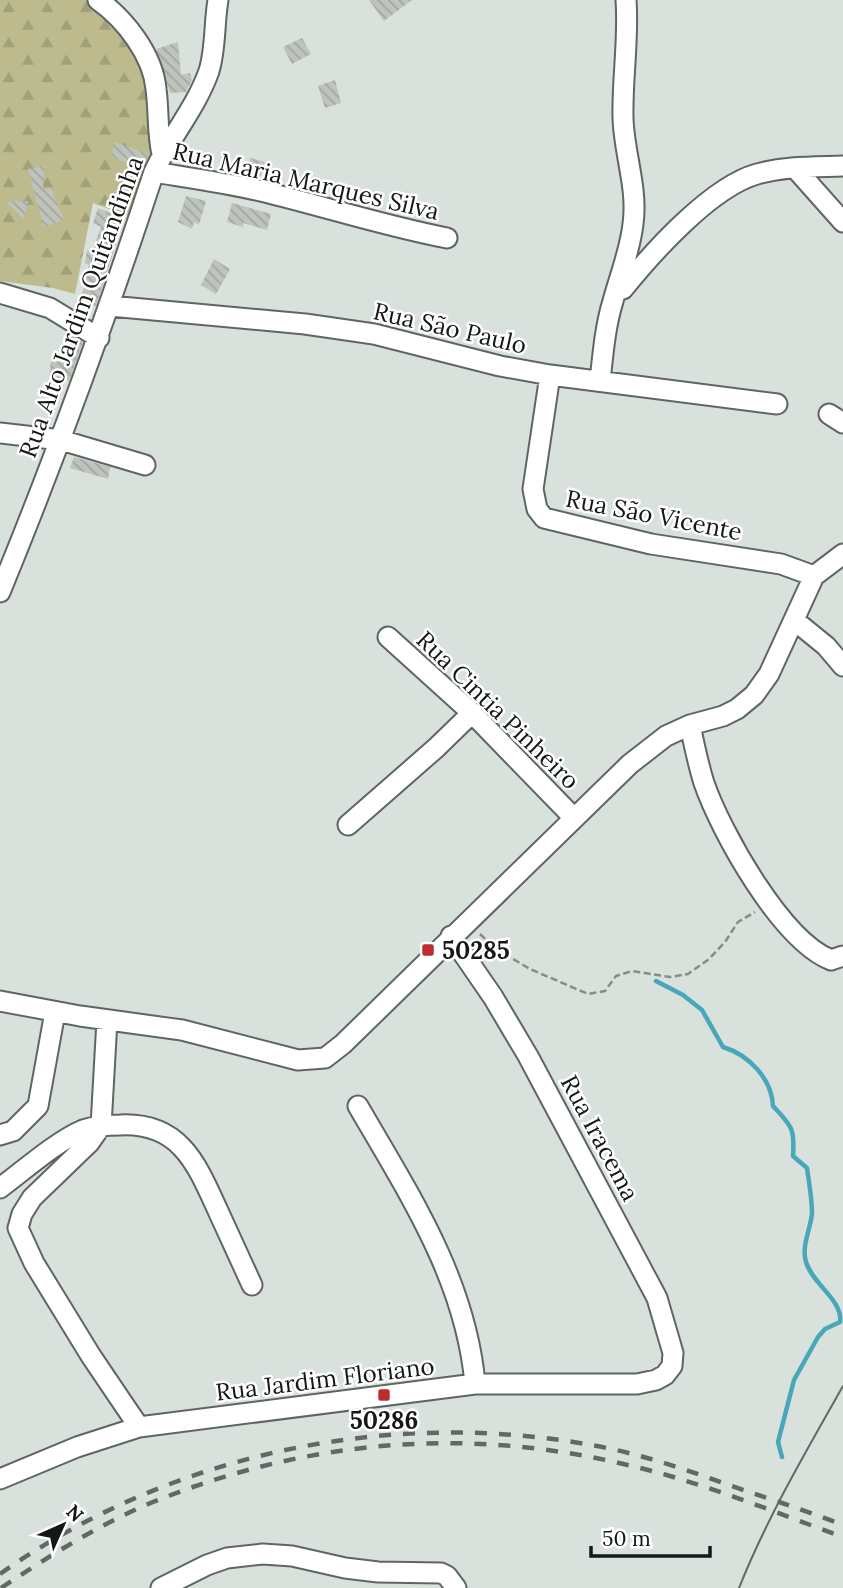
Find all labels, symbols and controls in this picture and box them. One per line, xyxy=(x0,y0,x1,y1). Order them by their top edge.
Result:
street label: Rua Maria Marques Silva xyxy=(170,135,442,227)
street label: Rua Alto Jardim Quitandinha xyxy=(12,152,150,462)
street label: Rua São Paulo xyxy=(371,295,529,361)
street label: Rua São Vicente xyxy=(563,483,745,547)
street label: Rua Cintia Pinheiro xyxy=(410,624,586,796)
place label: 50285 xyxy=(442,935,510,966)
marker: 50285 xyxy=(420,942,436,958)
street label: Rua Iracema xyxy=(554,1070,646,1206)
street label: Rua Jardim Floriano xyxy=(214,1350,436,1408)
marker: 50286 xyxy=(376,1387,392,1403)
place label: 50286 xyxy=(350,1405,418,1436)
north arrow xyxy=(28,1490,98,1560)
text: N xyxy=(61,1499,89,1527)
scale bar xyxy=(591,1514,710,1558)
text: 50 m xyxy=(602,1525,651,1552)

